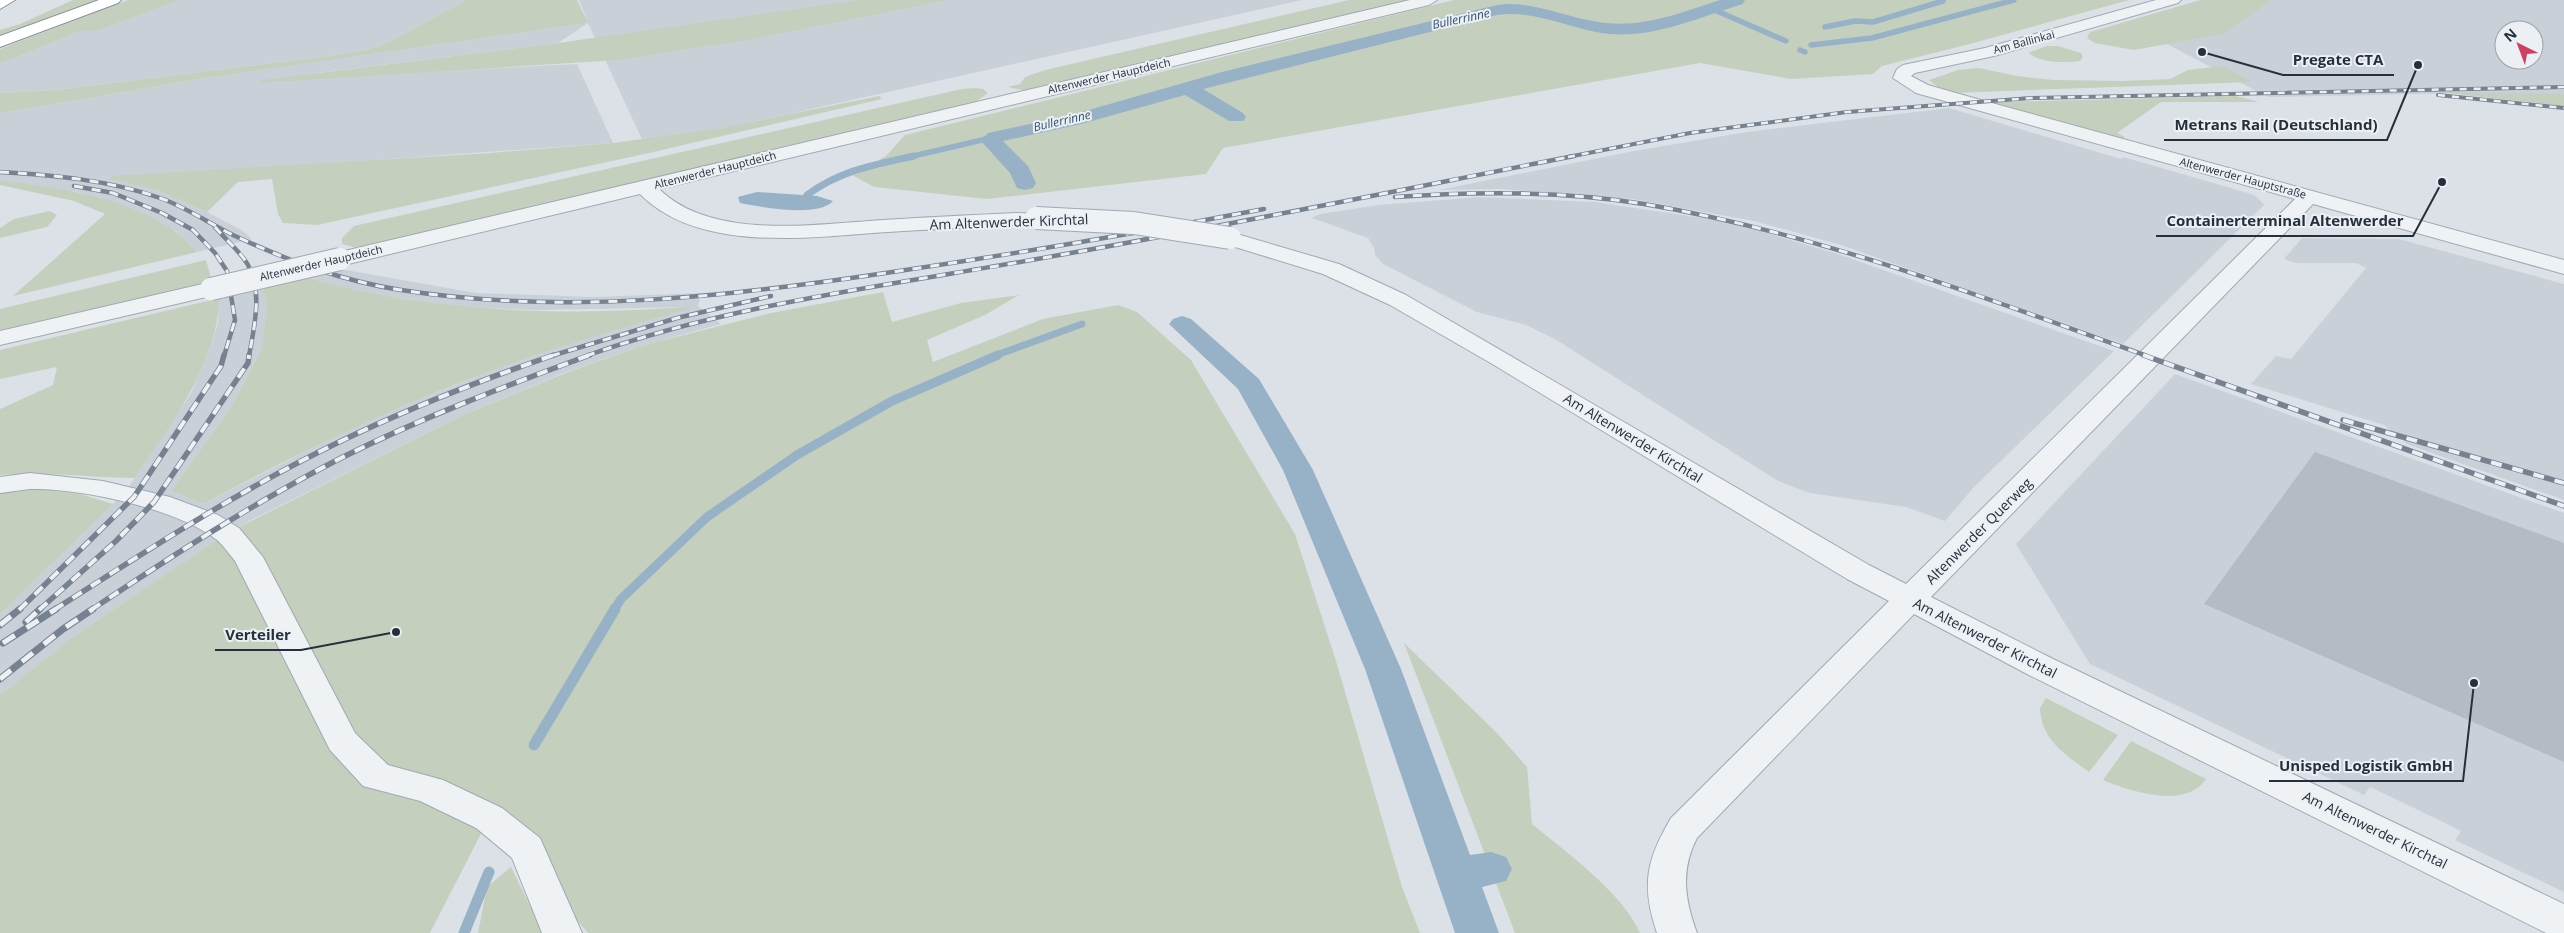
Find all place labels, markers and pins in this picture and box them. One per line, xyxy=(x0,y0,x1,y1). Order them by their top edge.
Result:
callout: Pregate CTA xyxy=(2283,45,2394,75)
callout: Metrans Rail (Deutschland) xyxy=(2164,110,2387,140)
callout: Containerterminal Altenwerder xyxy=(2156,206,2413,236)
callout: Verteiler xyxy=(215,620,301,650)
callout: Unisped Logistik GmbH xyxy=(2269,751,2463,781)

